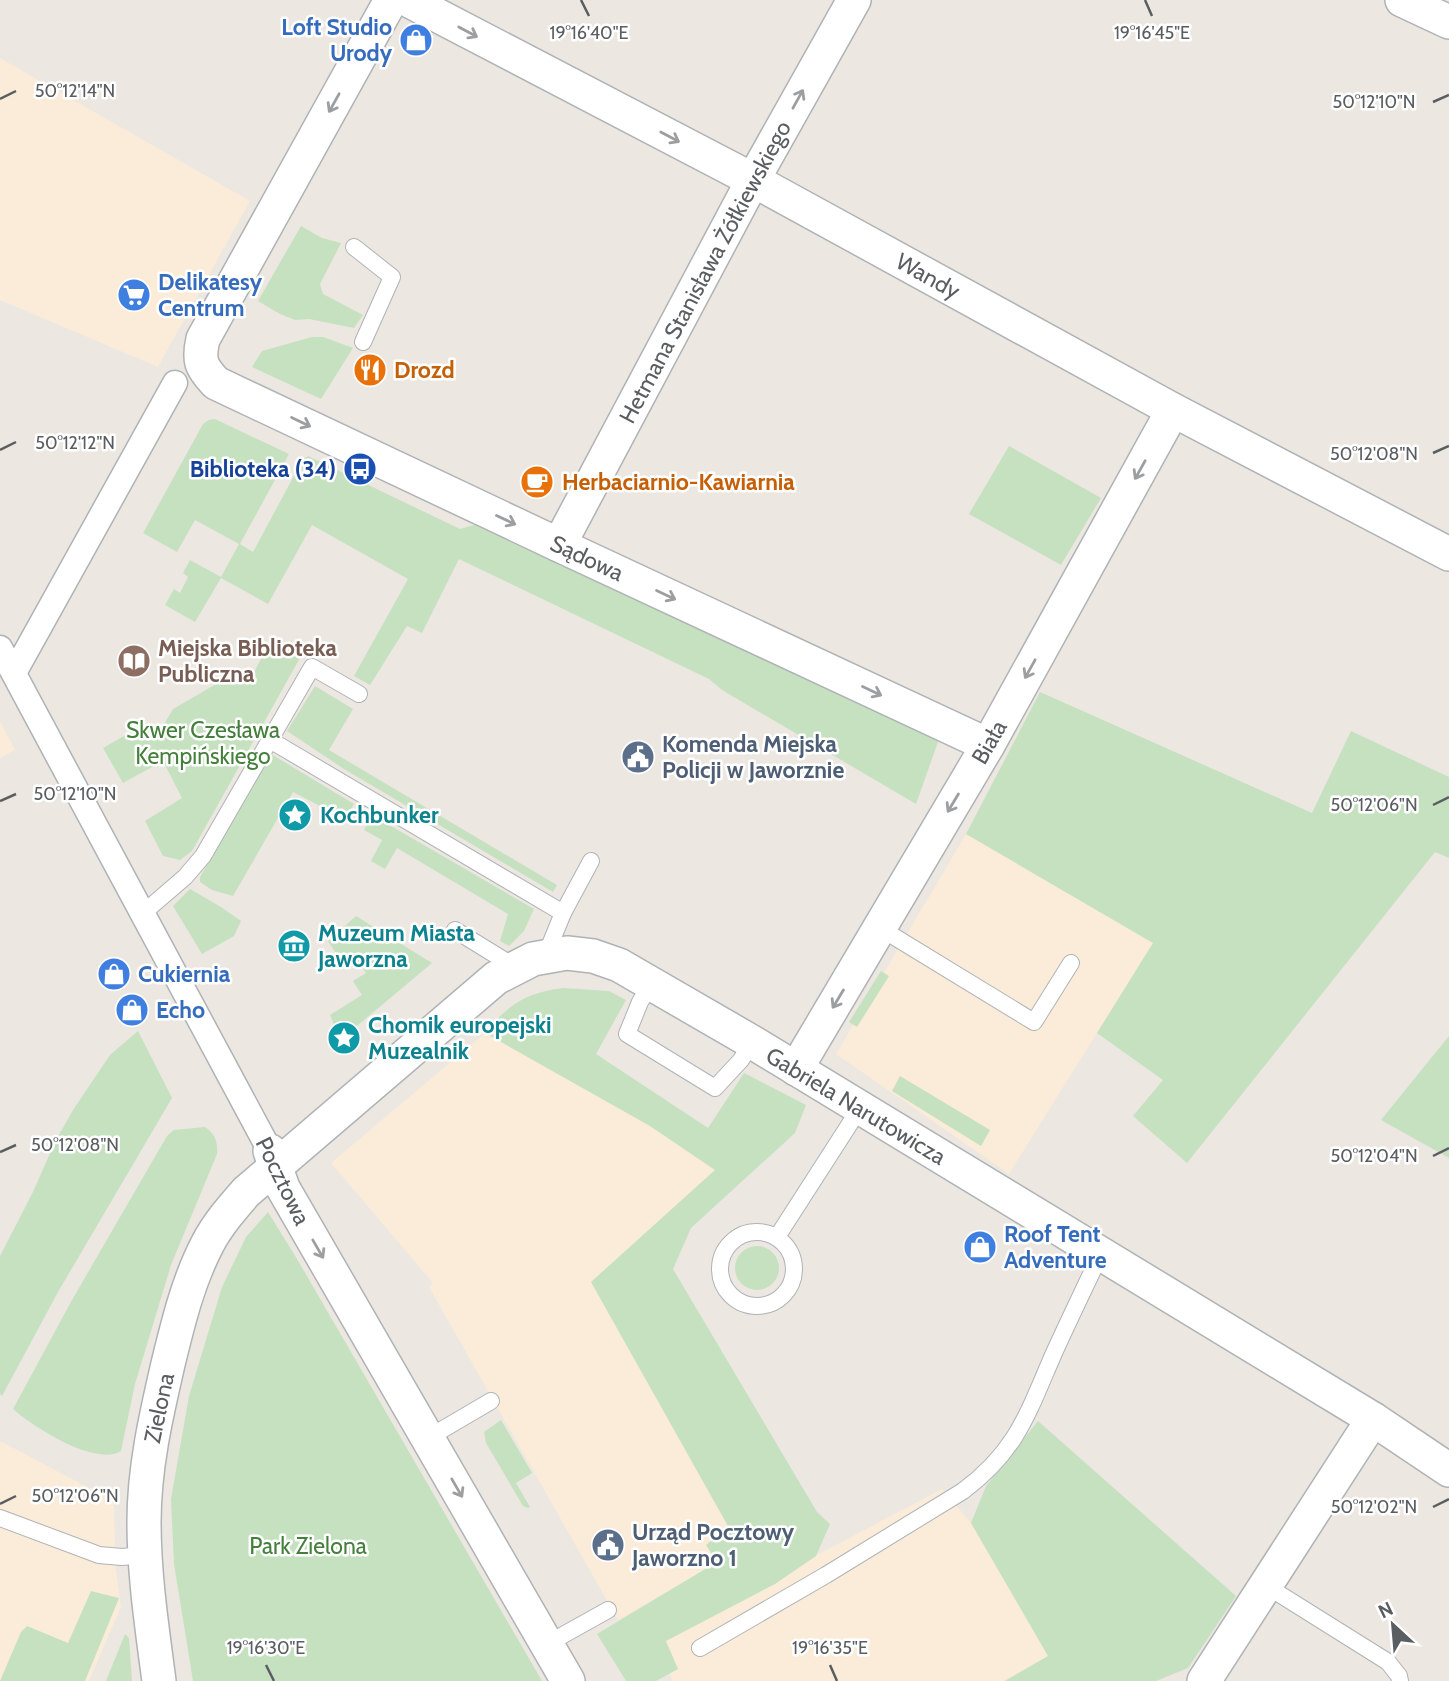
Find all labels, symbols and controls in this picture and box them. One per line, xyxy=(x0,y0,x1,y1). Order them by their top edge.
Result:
place label: Loft Studio Urody xyxy=(281,13,393,67)
shop icon: Loft Studio Urody xyxy=(397,21,435,59)
text: 19°16'40"E xyxy=(550,22,628,44)
text: 19°16'45"E xyxy=(1114,22,1190,44)
one-way arrow xyxy=(457,25,478,39)
text: 50°12'14"N xyxy=(35,80,115,102)
one-way arrow xyxy=(791,90,805,110)
text: 50°12'10"N xyxy=(1333,91,1415,113)
one-way arrow xyxy=(327,92,341,112)
street label: Hetmana Stanisława Żółkiewskiego xyxy=(613,116,797,428)
one-way arrow xyxy=(659,130,680,144)
street label: Wandy xyxy=(891,247,965,305)
place label: Delikatesy Centrum xyxy=(158,268,263,322)
supermarket icon: Delikatesy Centrum xyxy=(115,276,153,314)
restaurant icon: Drozd xyxy=(351,351,389,389)
place label: Drozd xyxy=(394,356,455,384)
one-way arrow xyxy=(290,416,311,429)
text: 50°12'12"N xyxy=(35,432,115,454)
text: 50°12'08"N xyxy=(1330,443,1418,465)
bus stop icon: Biblioteka (34) xyxy=(341,450,379,488)
place label: Biblioteka (34) xyxy=(190,455,336,483)
one-way arrow xyxy=(1133,460,1147,480)
cafe icon: Herbaciarnio-Kawiarnia xyxy=(518,463,556,501)
place label: Herbaciarnio-Kawiarnia xyxy=(562,468,795,496)
one-way arrow xyxy=(495,514,516,528)
street label: Sądowa xyxy=(546,529,628,587)
one-way arrow xyxy=(654,589,676,602)
place label: Miejska Biblioteka Publiczna xyxy=(158,634,337,688)
library icon: Miejska Biblioteka Publiczna xyxy=(115,642,153,680)
one-way arrow xyxy=(1023,659,1037,679)
one-way arrow xyxy=(861,684,882,698)
street label: Biała xyxy=(965,715,1013,769)
park label: Skwer Czesława Kempińskiego xyxy=(126,716,280,770)
place label: Komenda Miejska Policji w Jaworznie xyxy=(662,730,844,784)
public building icon: Komenda Miejska Policji w Jaworznie xyxy=(619,738,657,776)
text: 50°12'10"N xyxy=(34,783,116,805)
one-way arrow xyxy=(946,793,960,813)
text: 50°12'06"N xyxy=(1330,794,1418,816)
place icon: Kochbunker xyxy=(276,796,314,834)
place label: Kochbunker xyxy=(320,801,439,829)
place label: Muzeum Miasta Jaworzna xyxy=(317,919,476,973)
museum icon: Muzeum Miasta Jaworzna xyxy=(275,927,313,965)
shop icon: Cukiernia xyxy=(95,955,133,993)
place label: Cukiernia xyxy=(138,960,231,988)
one-way arrow xyxy=(830,989,844,1009)
shop icon: Echo xyxy=(113,991,151,1029)
place label: Echo xyxy=(156,996,205,1024)
place label: Chomik europejski Muzealnik xyxy=(368,1011,552,1065)
place icon: Chomik europejski Muzealnik xyxy=(325,1019,363,1057)
street label: Gabriela Narutowicza xyxy=(761,1041,951,1171)
street label: Pocztowa xyxy=(250,1132,316,1230)
text: 50°12'08"N xyxy=(31,1134,119,1156)
text: 50°12'04"N xyxy=(1330,1145,1418,1167)
place label: Roof Tent Adventure xyxy=(1004,1220,1107,1274)
shop icon: Roof Tent Adventure xyxy=(961,1228,999,1266)
one-way arrow xyxy=(311,1238,325,1258)
street label: Zielona xyxy=(138,1370,180,1446)
one-way arrow xyxy=(450,1478,464,1498)
text: 50°12'06"N xyxy=(31,1485,119,1507)
text: 50°12'02"N xyxy=(1331,1496,1417,1518)
place label: Urząd Pocztowy Jaworzno 1 xyxy=(631,1518,795,1572)
public building icon: Urząd Pocztowy Jaworzno 1 xyxy=(589,1526,627,1564)
park label: Park Zielona xyxy=(249,1532,367,1560)
north arrow xyxy=(1358,1590,1428,1660)
text: N xyxy=(1375,1597,1397,1623)
text: 19°16'30"E xyxy=(227,1637,305,1659)
text: 19°16'35"E xyxy=(792,1637,868,1659)

